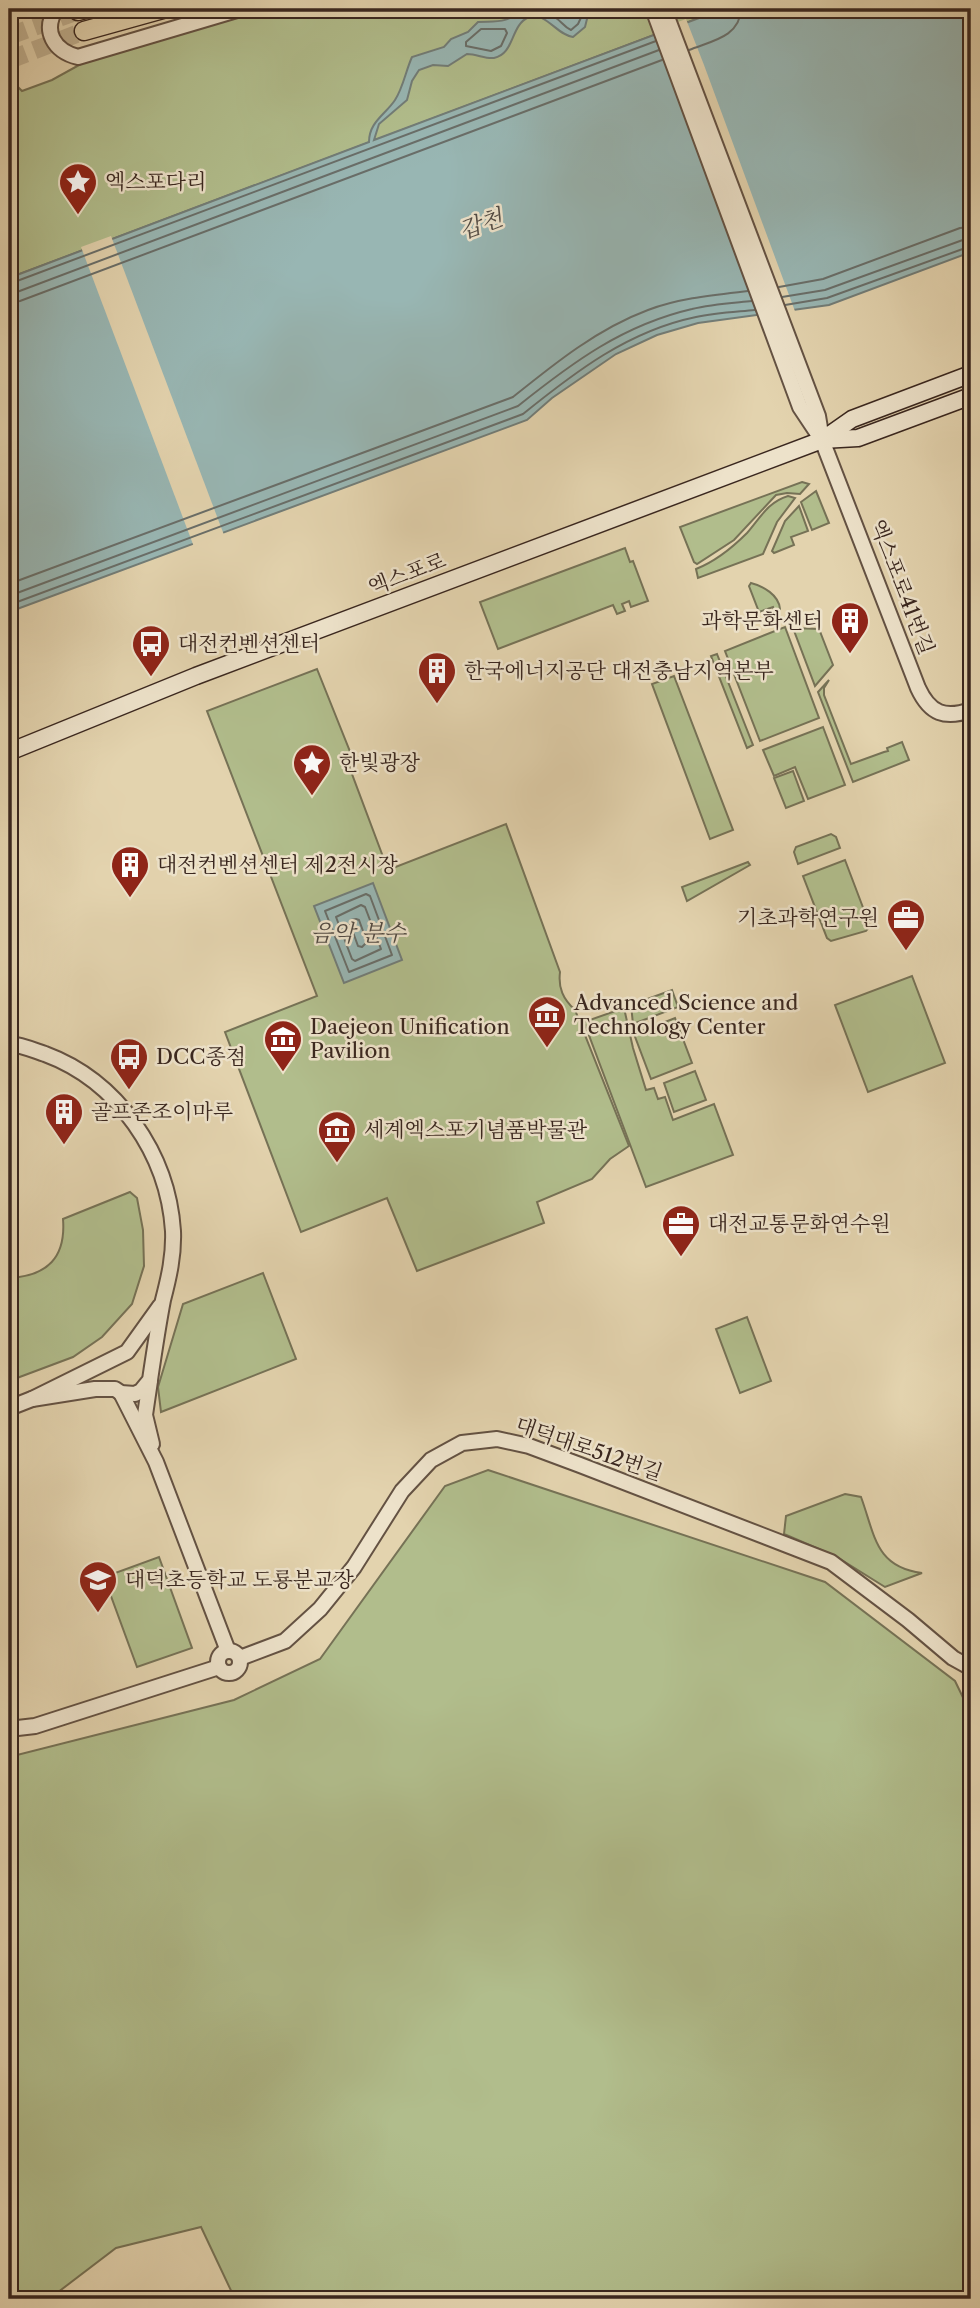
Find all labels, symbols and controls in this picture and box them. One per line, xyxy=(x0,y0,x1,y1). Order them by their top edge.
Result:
place icon: 엑스포다리 xyxy=(57,161,99,216)
place label: 엑스포다리 xyxy=(105,169,206,194)
water label: 갑천 xyxy=(455,203,508,245)
street label: 엑스포로41번길 xyxy=(865,516,940,658)
street label: 엑스포로 xyxy=(364,547,449,600)
building icon: 과학문화센터 xyxy=(829,600,871,655)
place label: 과학문화센터 xyxy=(701,608,823,633)
bus stop icon: 대전컨벤션센터 xyxy=(130,623,172,678)
place label: 대전컨벤션센터 xyxy=(178,631,320,656)
building icon: 한국에너지공단 대전충남지역본부 xyxy=(416,650,458,705)
place label: 한국에너지공단 대전충남지역본부 xyxy=(464,658,774,683)
place icon: 한빛광장 xyxy=(291,742,333,797)
place label: 한빛광장 xyxy=(339,750,421,775)
building icon: 대전컨벤션센터 제2전시장 xyxy=(109,844,151,899)
place label: 대전컨벤션센터 제2전시장 xyxy=(157,852,399,877)
office icon: 기초과학연구원 xyxy=(885,897,927,952)
place label: 기초과학연구원 xyxy=(737,905,879,930)
water label: 음악 분수 xyxy=(310,919,407,947)
place label: Advanced Science and Technology Center xyxy=(573,990,799,1039)
museum icon: Advanced Science and Technology Center xyxy=(526,994,568,1049)
place label: Daejeon Unification Pavilion xyxy=(310,1014,510,1063)
museum icon: Daejeon Unification Pavilion xyxy=(262,1018,304,1073)
bus stop icon: DCC종점 xyxy=(108,1036,150,1091)
place label: DCC종점 xyxy=(156,1044,246,1069)
building icon: 골프존조이마루 xyxy=(43,1091,85,1146)
place label: 골프존조이마루 xyxy=(91,1099,233,1124)
museum icon: 세계엑스포기념품박물관 xyxy=(316,1109,358,1164)
place label: 세계엑스포기념품박물관 xyxy=(364,1117,588,1142)
office icon: 대전교통문화연수원 xyxy=(660,1203,702,1258)
place label: 대전교통문화연수원 xyxy=(708,1211,891,1236)
street label: 대덕대로512번길 xyxy=(512,1412,666,1485)
school or university icon: 대덕초등학교 도룡분교장 xyxy=(77,1559,119,1614)
place label: 대덕초등학교 도룡분교장 xyxy=(125,1567,354,1592)

